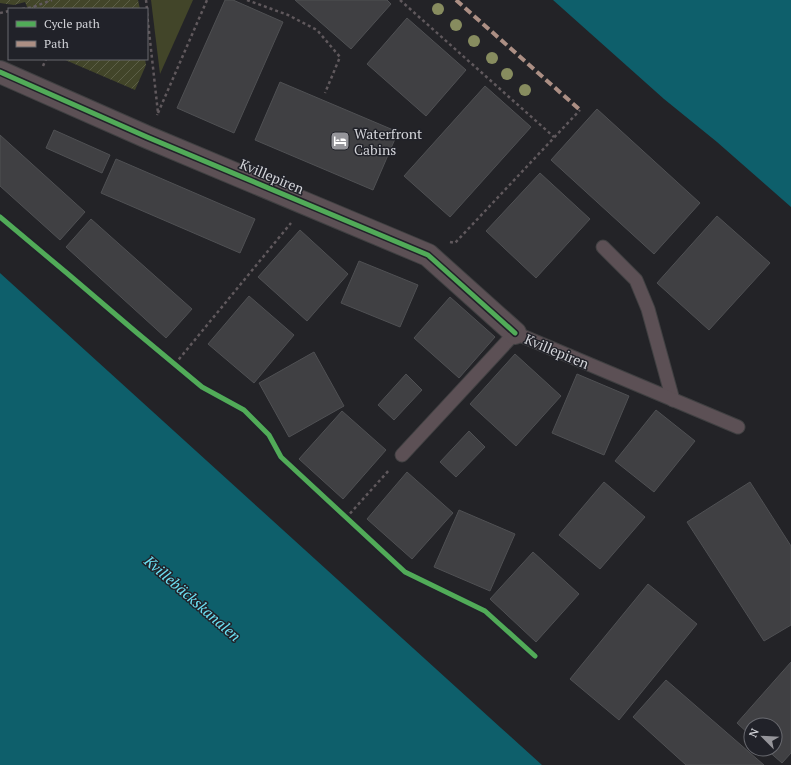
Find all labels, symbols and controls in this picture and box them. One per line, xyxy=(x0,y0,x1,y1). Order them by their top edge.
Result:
legend xyxy=(8,8,148,60)
text: Cycle path xyxy=(44,16,100,31)
text: Path xyxy=(44,36,69,51)
place label: Waterfront Cabins xyxy=(354,124,423,159)
hotel icon: Waterfront Cabins xyxy=(329,130,351,152)
street label: Kvillepiren xyxy=(237,154,308,198)
street label: Kvillepiren xyxy=(522,329,593,373)
water label: Kvillebäckskanalen xyxy=(140,550,245,645)
north arrow xyxy=(743,717,783,757)
text: N xyxy=(746,726,762,740)

